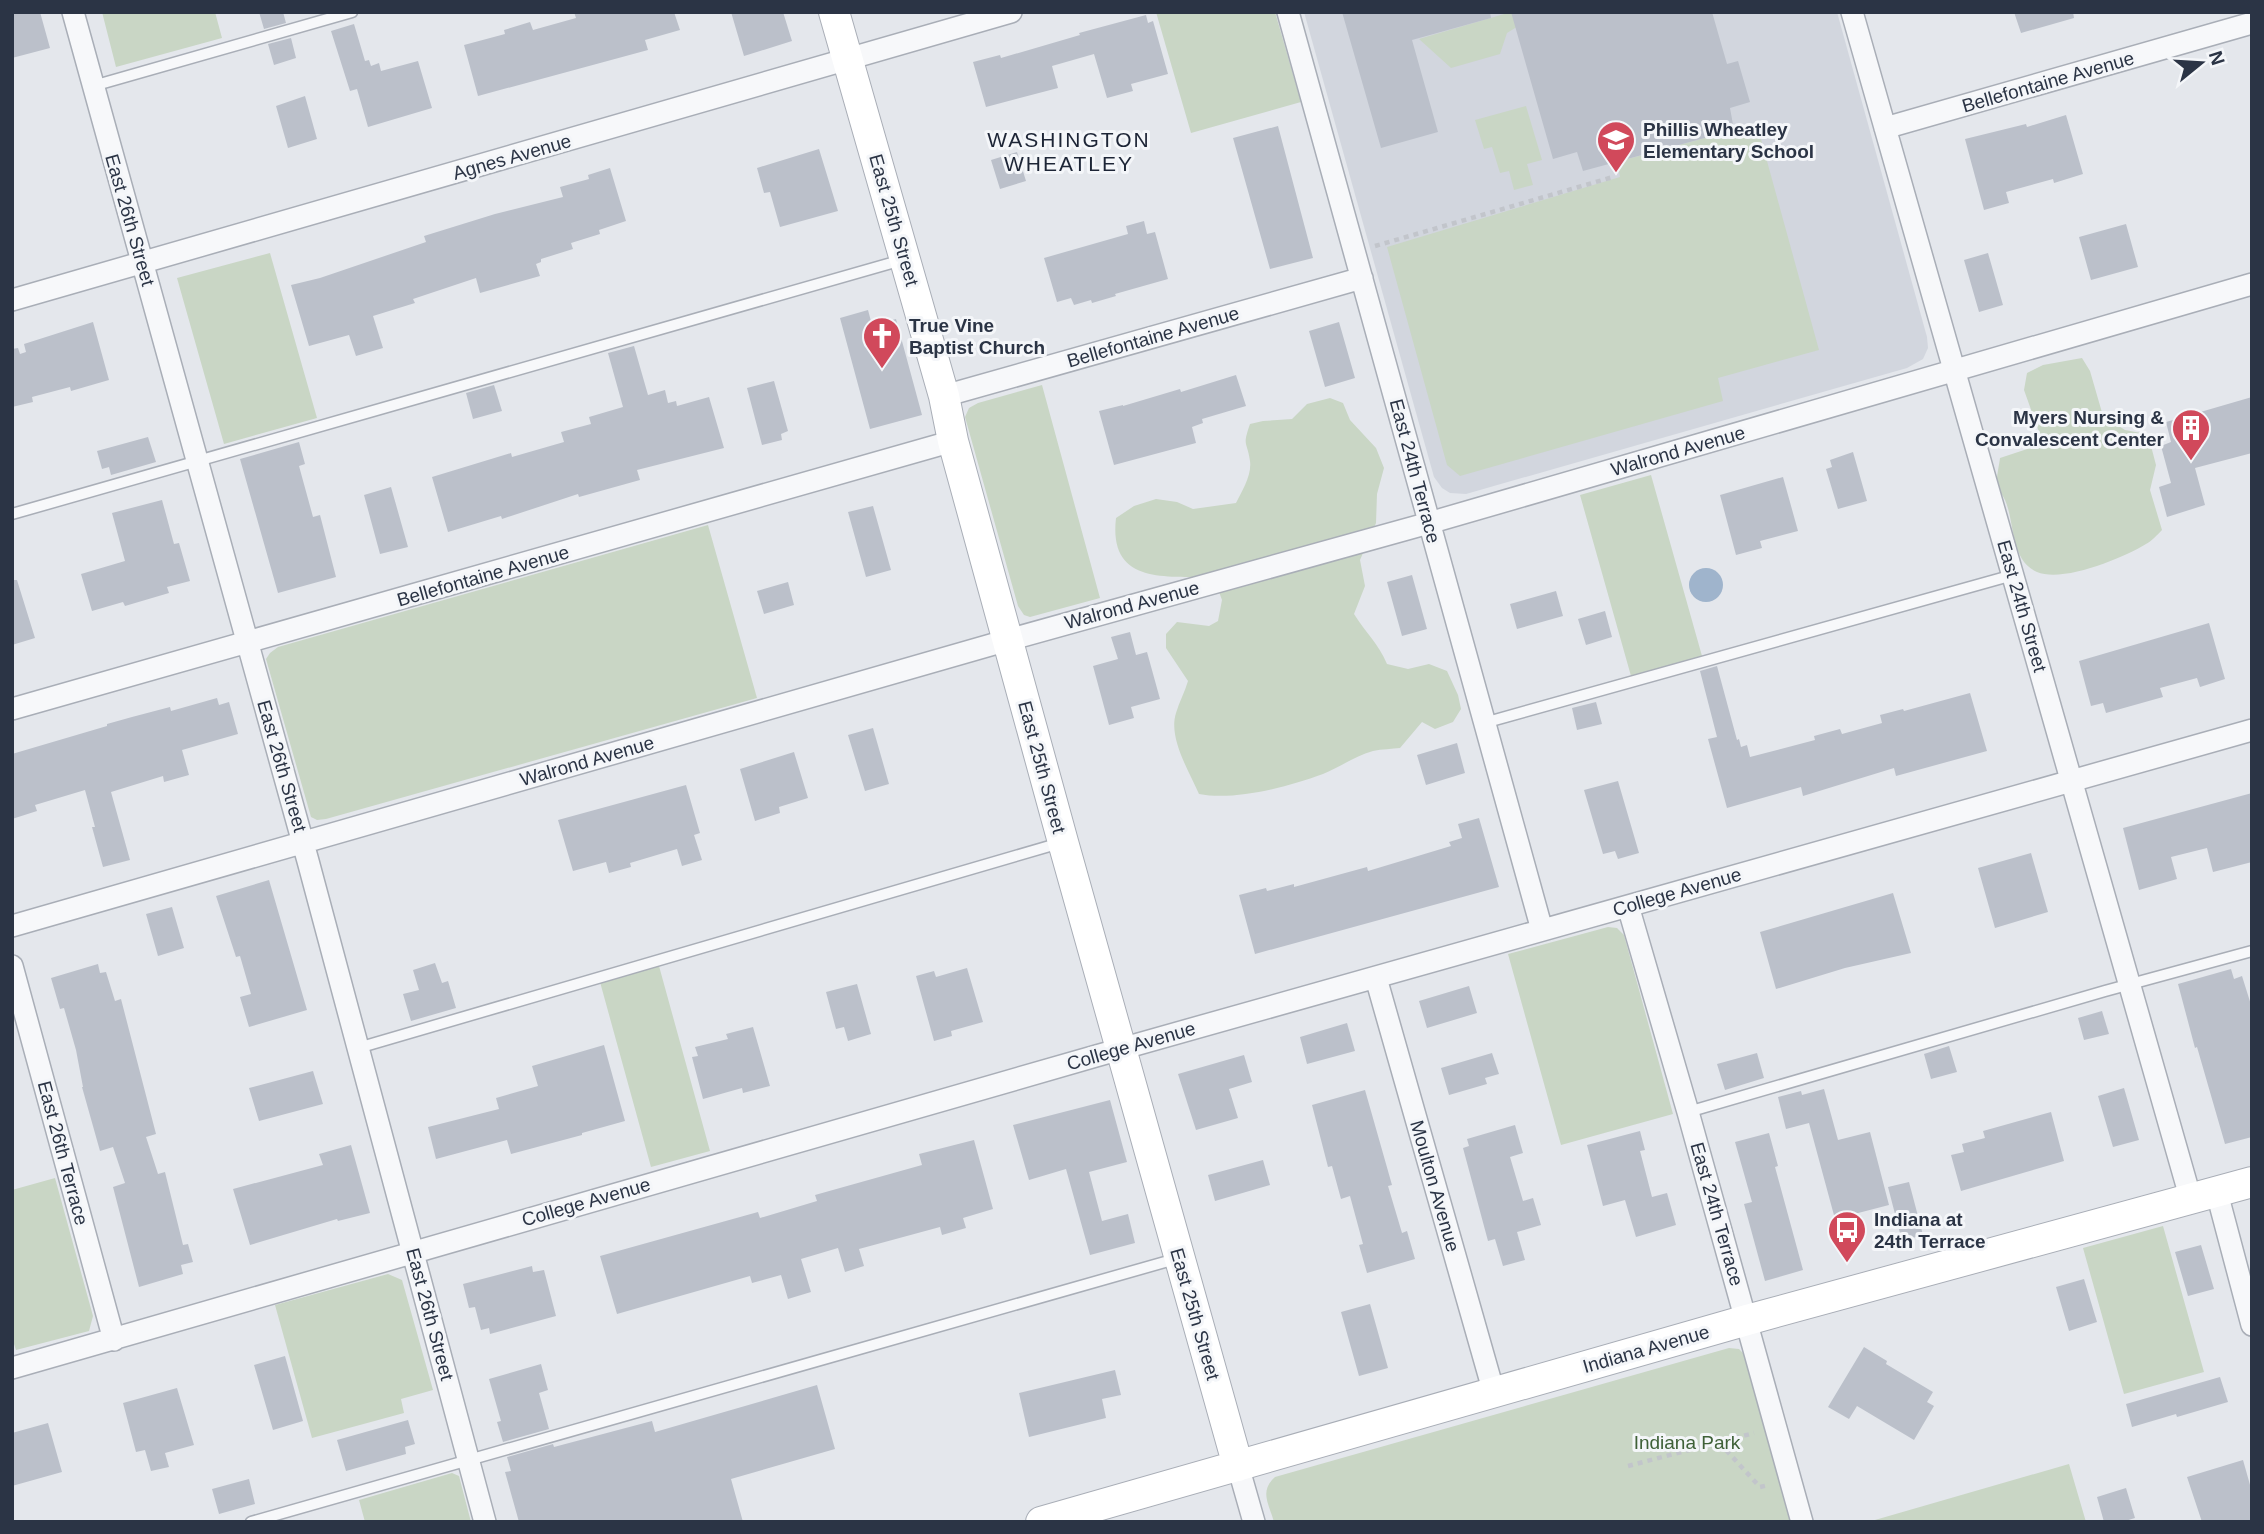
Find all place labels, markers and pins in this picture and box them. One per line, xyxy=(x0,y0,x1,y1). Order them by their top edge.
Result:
school or university icon: Phillis Wheatley Elementary School xyxy=(1595,119,1637,174)
place label: Phillis Wheatley Elementary School xyxy=(1643,119,1814,162)
church icon: True Vine Baptist Church xyxy=(861,315,903,370)
place label: True Vine Baptist Church xyxy=(909,315,1045,358)
place label: Myers Nursing & Convalescent Center xyxy=(1975,407,2165,450)
building icon: Myers Nursing & Convalescent Center xyxy=(2170,407,2212,462)
bus stop icon: Indiana at 24th Terrace xyxy=(1826,1209,1868,1264)
place label: Indiana at 24th Terrace xyxy=(1874,1209,1986,1252)

